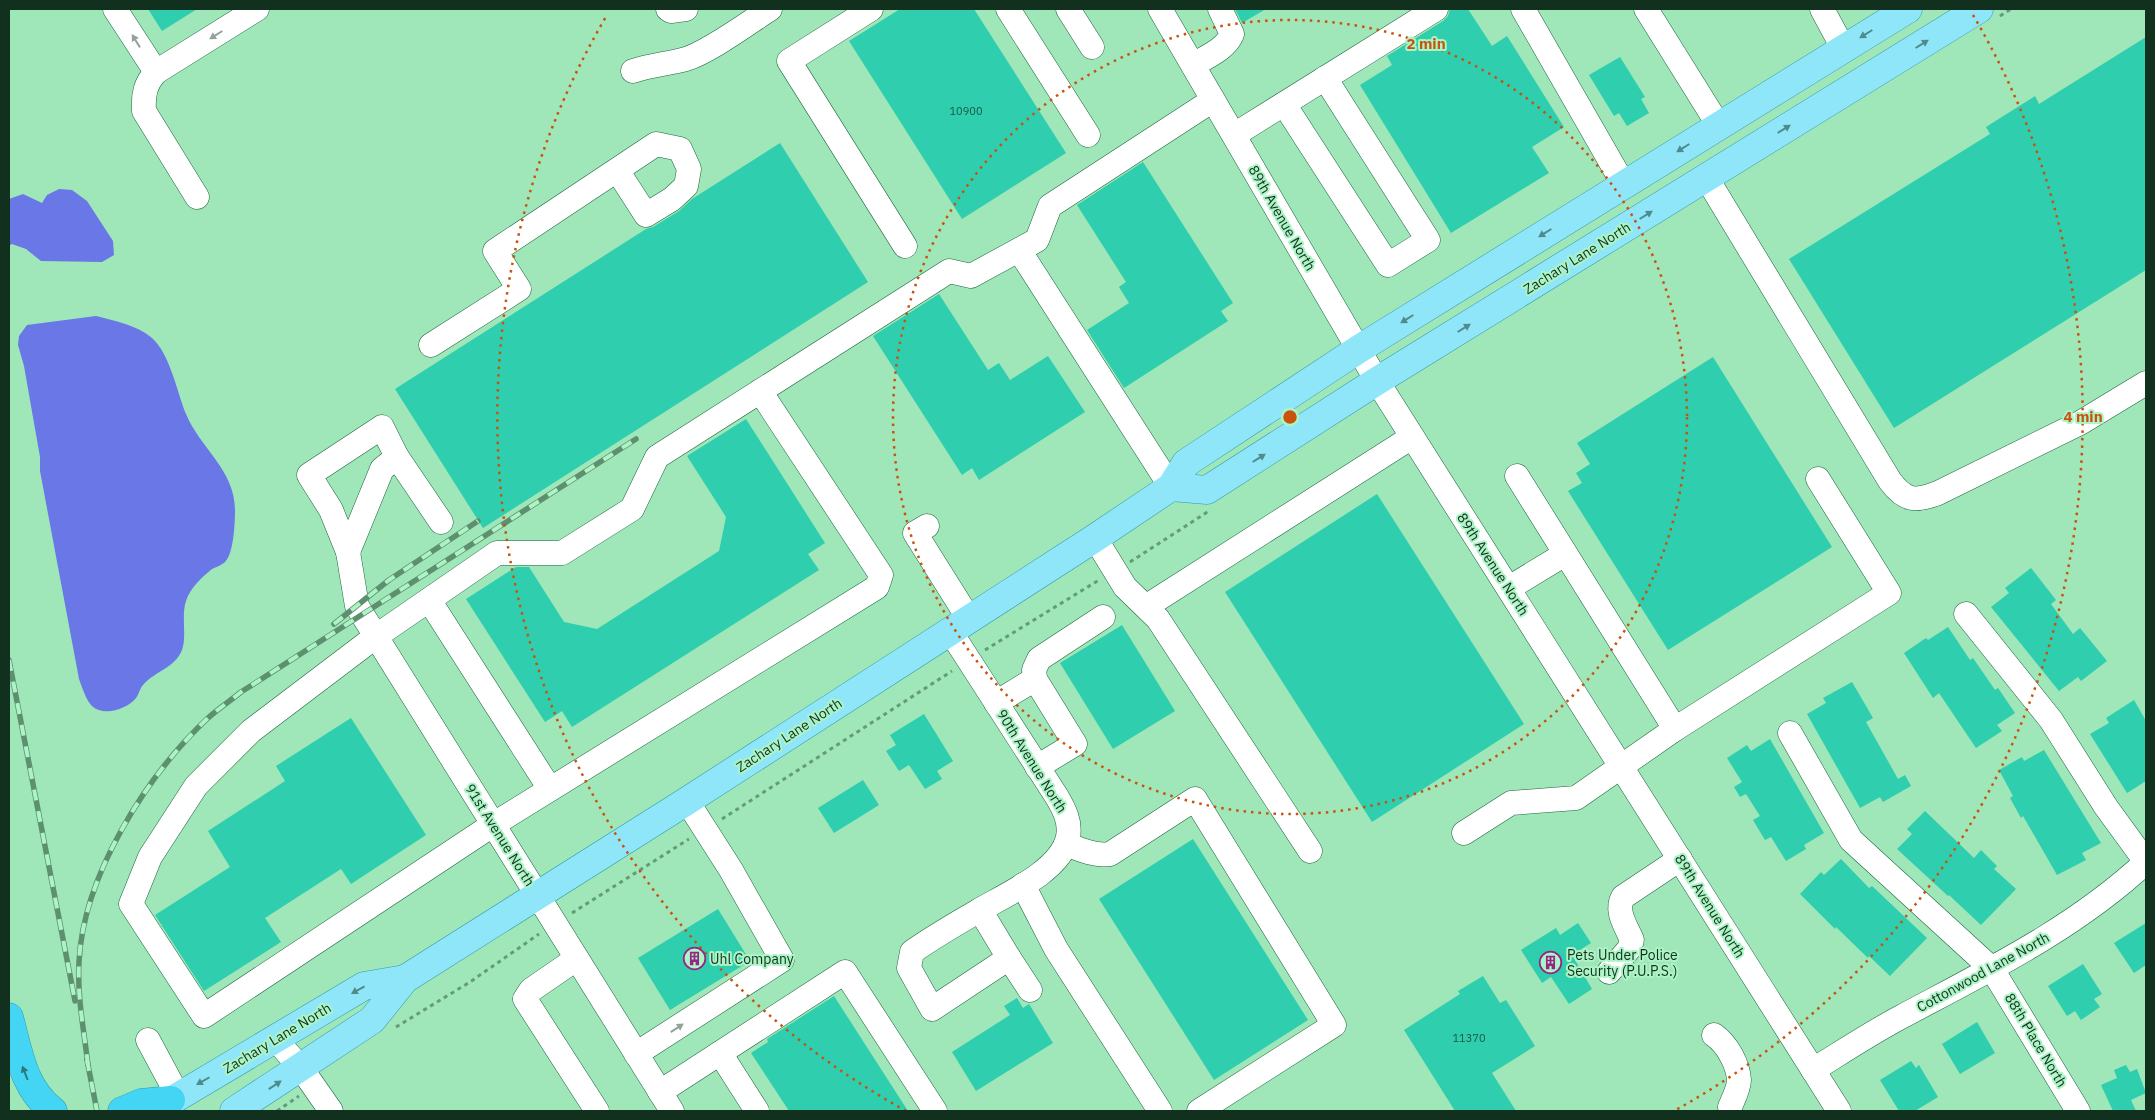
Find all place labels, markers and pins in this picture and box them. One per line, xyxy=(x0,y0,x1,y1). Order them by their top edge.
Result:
centre of rings xyxy=(1281,408,1299,426)
place label: Pets Under Police Security (P.U.P.S.) xyxy=(1567,946,1678,980)
building icon: Uhl Company xyxy=(682,947,706,971)
place label: Uhl Company xyxy=(710,950,794,968)
building icon: Pets Under Police Security (P.U.P.S.) xyxy=(1539,951,1563,975)

